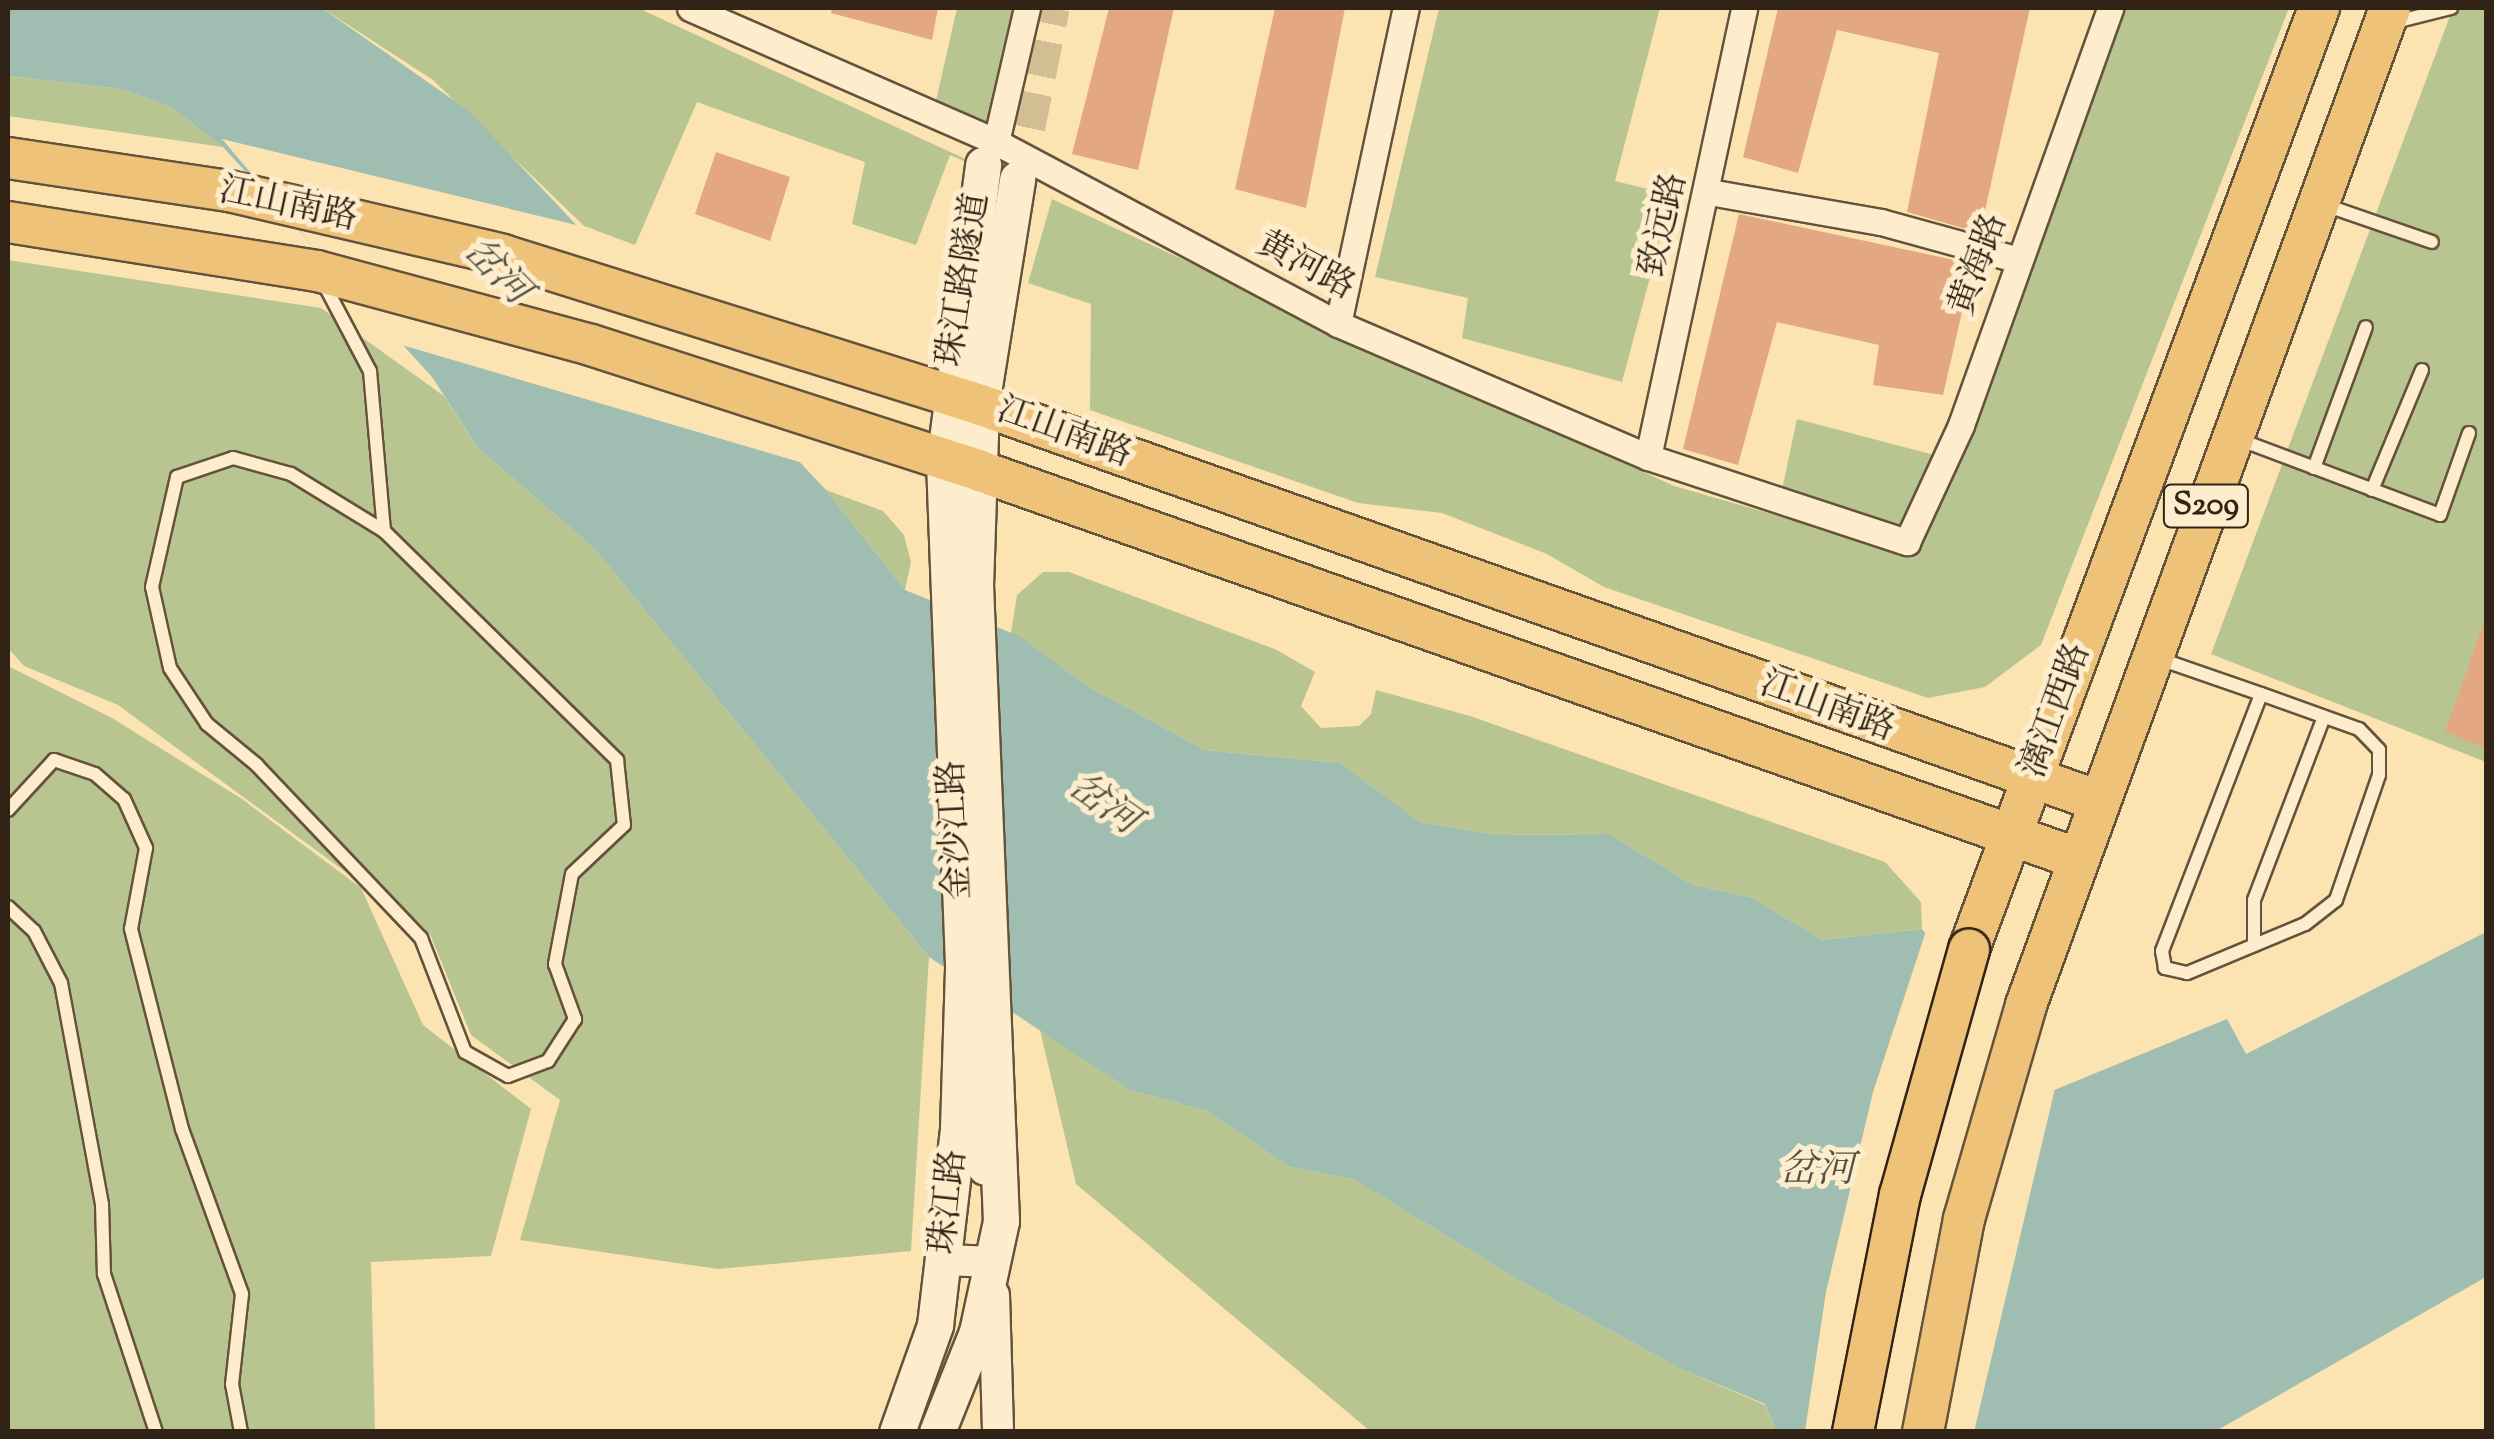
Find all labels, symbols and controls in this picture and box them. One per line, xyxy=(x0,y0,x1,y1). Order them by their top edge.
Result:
street label: 致远路 xyxy=(1633,169,1697,281)
street label: 江山南路 xyxy=(215,171,361,241)
street label: 珠江路隧道 xyxy=(931,190,999,370)
street label: 黄海路 xyxy=(1942,208,2018,322)
street label: 黄河路 xyxy=(1249,224,1361,310)
water label: 岔河 xyxy=(452,230,538,316)
street label: 江山南路 xyxy=(991,390,1137,478)
road number: S209 xyxy=(2161,479,2251,533)
street label: 漓江西路 xyxy=(2013,638,2101,784)
street label: 江山南路 xyxy=(1754,664,1900,752)
street label: 金沙江路 xyxy=(932,759,982,901)
water label: 岔河 xyxy=(1058,766,1146,846)
street label: 珠江路 xyxy=(924,1148,976,1256)
water label: 岔河 xyxy=(1779,1150,1855,1196)

